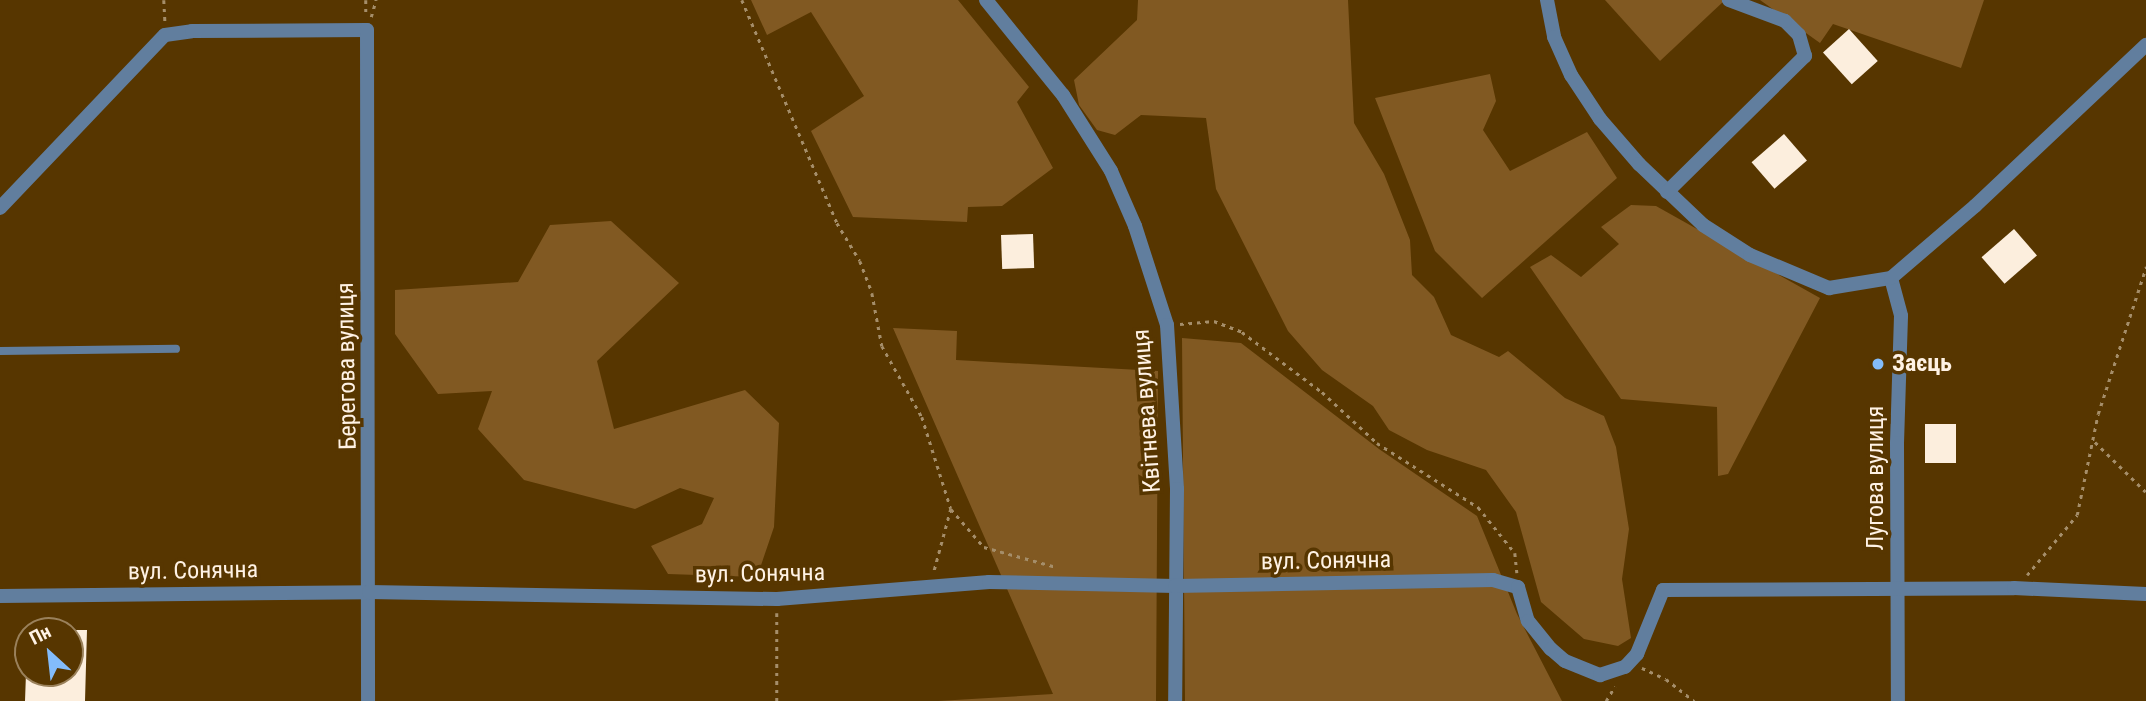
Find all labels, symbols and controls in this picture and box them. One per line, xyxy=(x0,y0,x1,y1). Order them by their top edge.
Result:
street label: Берегова вулиця xyxy=(331,282,363,450)
street label: Квітнева вулиця xyxy=(1127,328,1167,494)
place label: Заєць xyxy=(1892,350,1952,378)
marker: Заєць xyxy=(1870,356,1886,372)
street label: Лугова вулиця xyxy=(1862,406,1890,550)
street label: вул. Сонячна xyxy=(1261,545,1391,577)
street label: вул. Сонячна xyxy=(128,555,258,587)
street label: вул. Сонячна xyxy=(695,558,825,590)
north arrow xyxy=(14,617,84,687)
text: Пн xyxy=(25,620,55,650)

